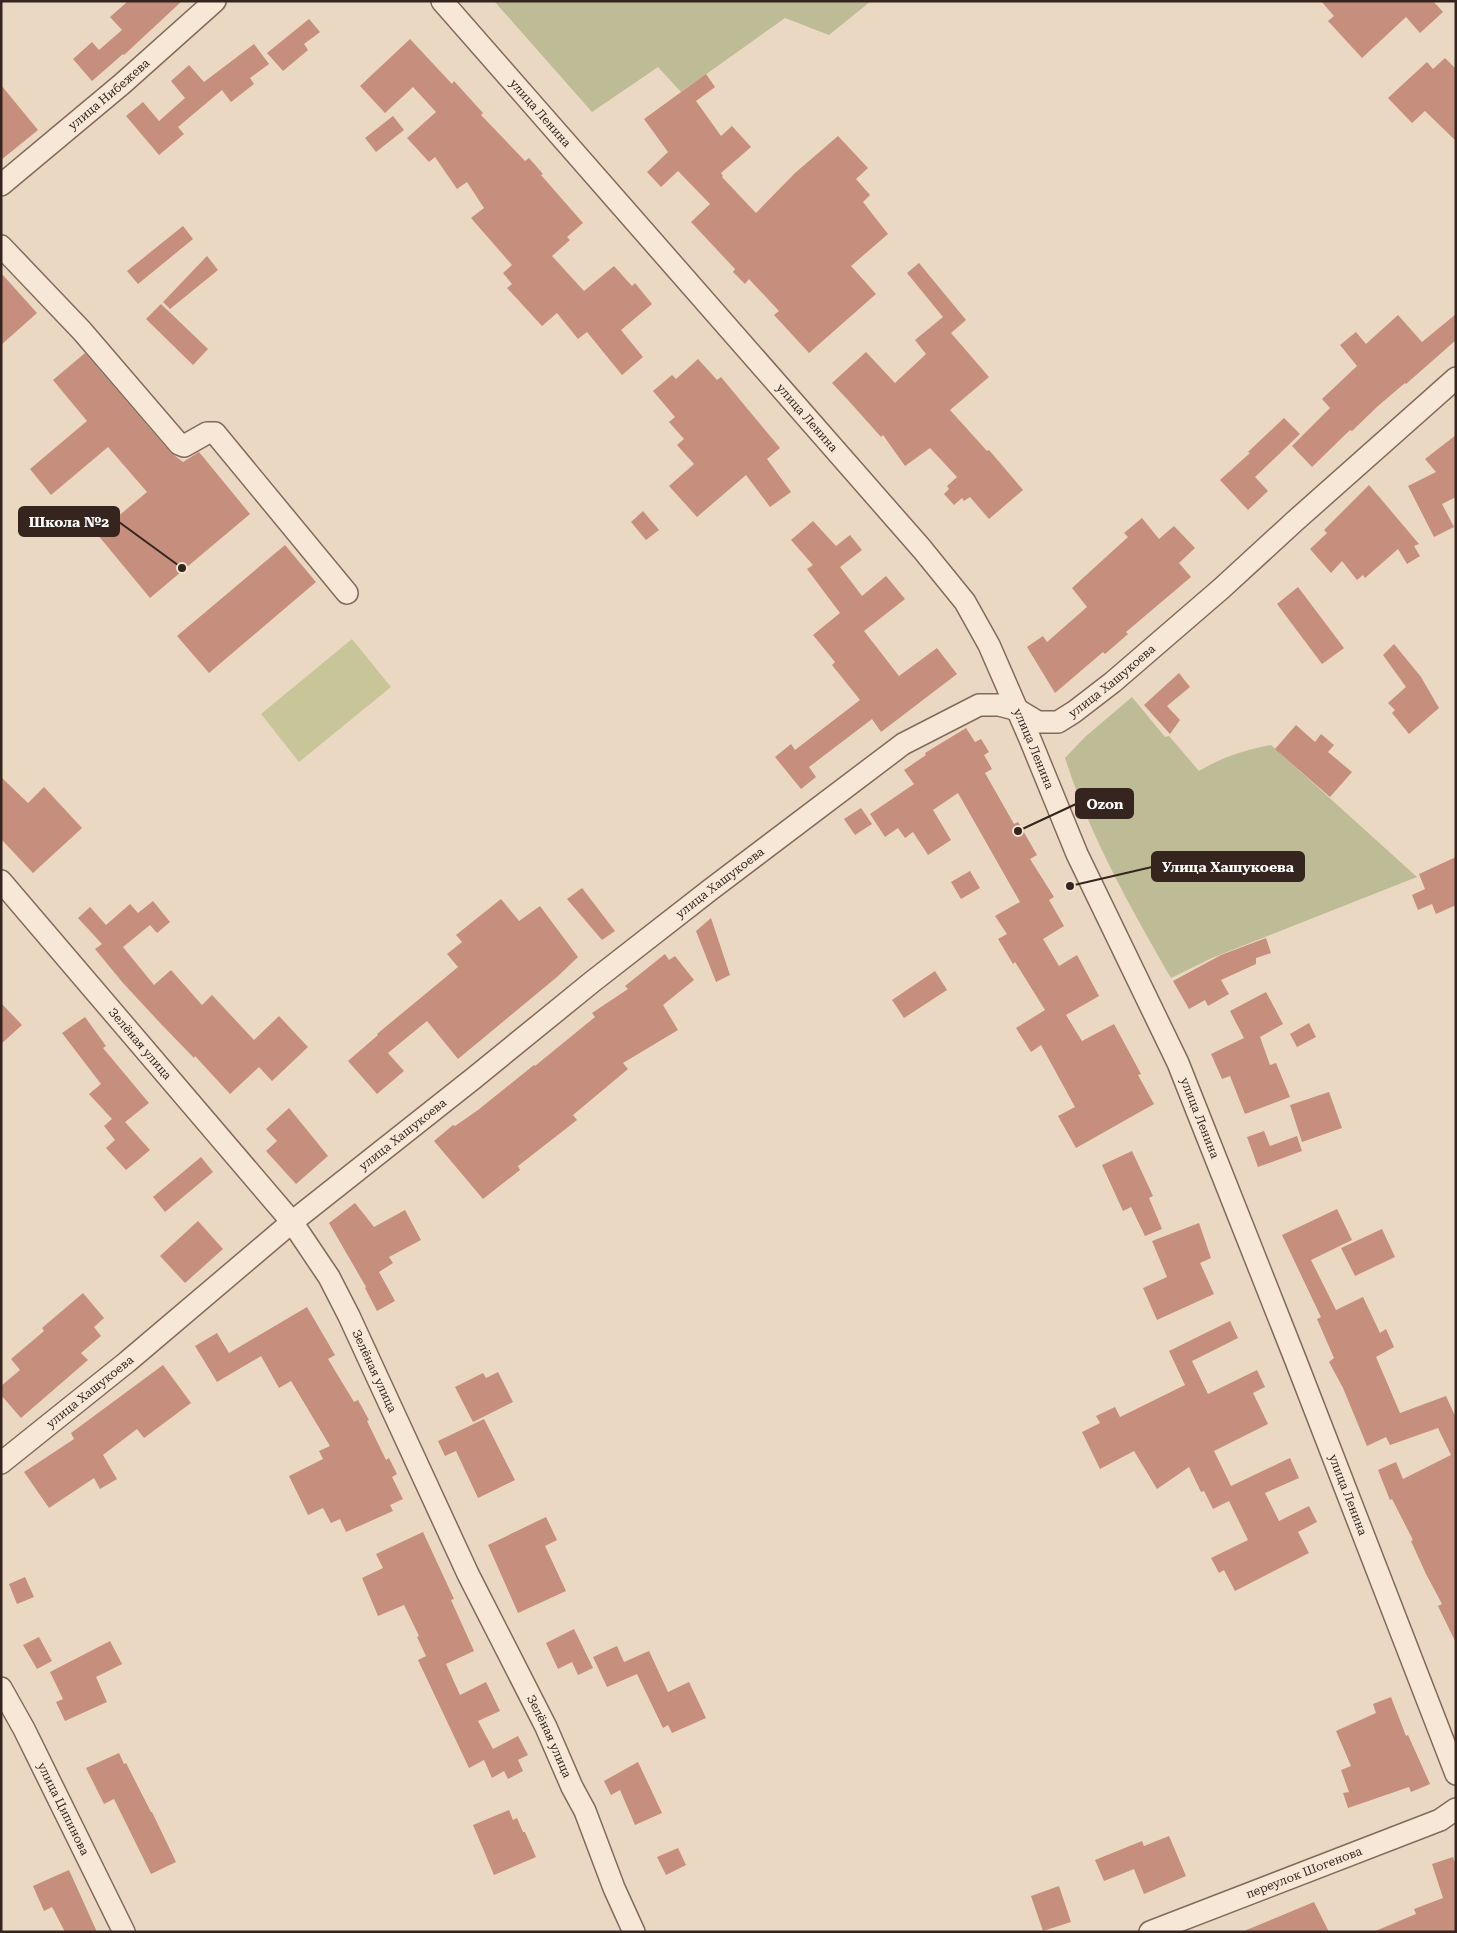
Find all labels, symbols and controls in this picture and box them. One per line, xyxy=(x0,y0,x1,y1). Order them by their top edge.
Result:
street label: улица Нибежева xyxy=(66,56,153,133)
street label: улица Ленина xyxy=(507,76,574,150)
street label: улица Ленина xyxy=(773,381,841,455)
callout: Школа №2 xyxy=(19,507,119,536)
text: Школа №2 xyxy=(29,514,109,530)
street label: улица Хашукоева xyxy=(1066,641,1159,720)
street label: улица Ленина xyxy=(1011,706,1057,792)
callout: Ozon xyxy=(1076,789,1133,818)
text: Ozon xyxy=(1087,796,1124,812)
street label: улица Хашукоева xyxy=(673,844,767,921)
callout: Улица Хашукоева xyxy=(1152,852,1304,881)
text: Улица Хашукоева xyxy=(1162,859,1295,875)
street label: Зелёная улица xyxy=(105,1005,175,1083)
street label: улица Ленина xyxy=(1177,1075,1222,1161)
street label: улица Хашукоева xyxy=(356,1095,450,1173)
street label: Зелёная улица xyxy=(349,1327,400,1415)
street label: улица Хашукоева xyxy=(44,1352,137,1431)
street label: улица Ленина xyxy=(1326,1452,1370,1538)
street label: Зелёная улица xyxy=(524,1692,574,1780)
street label: улица Ципинова xyxy=(35,1760,92,1858)
street label: переулок Шогенова xyxy=(1244,1844,1364,1901)

